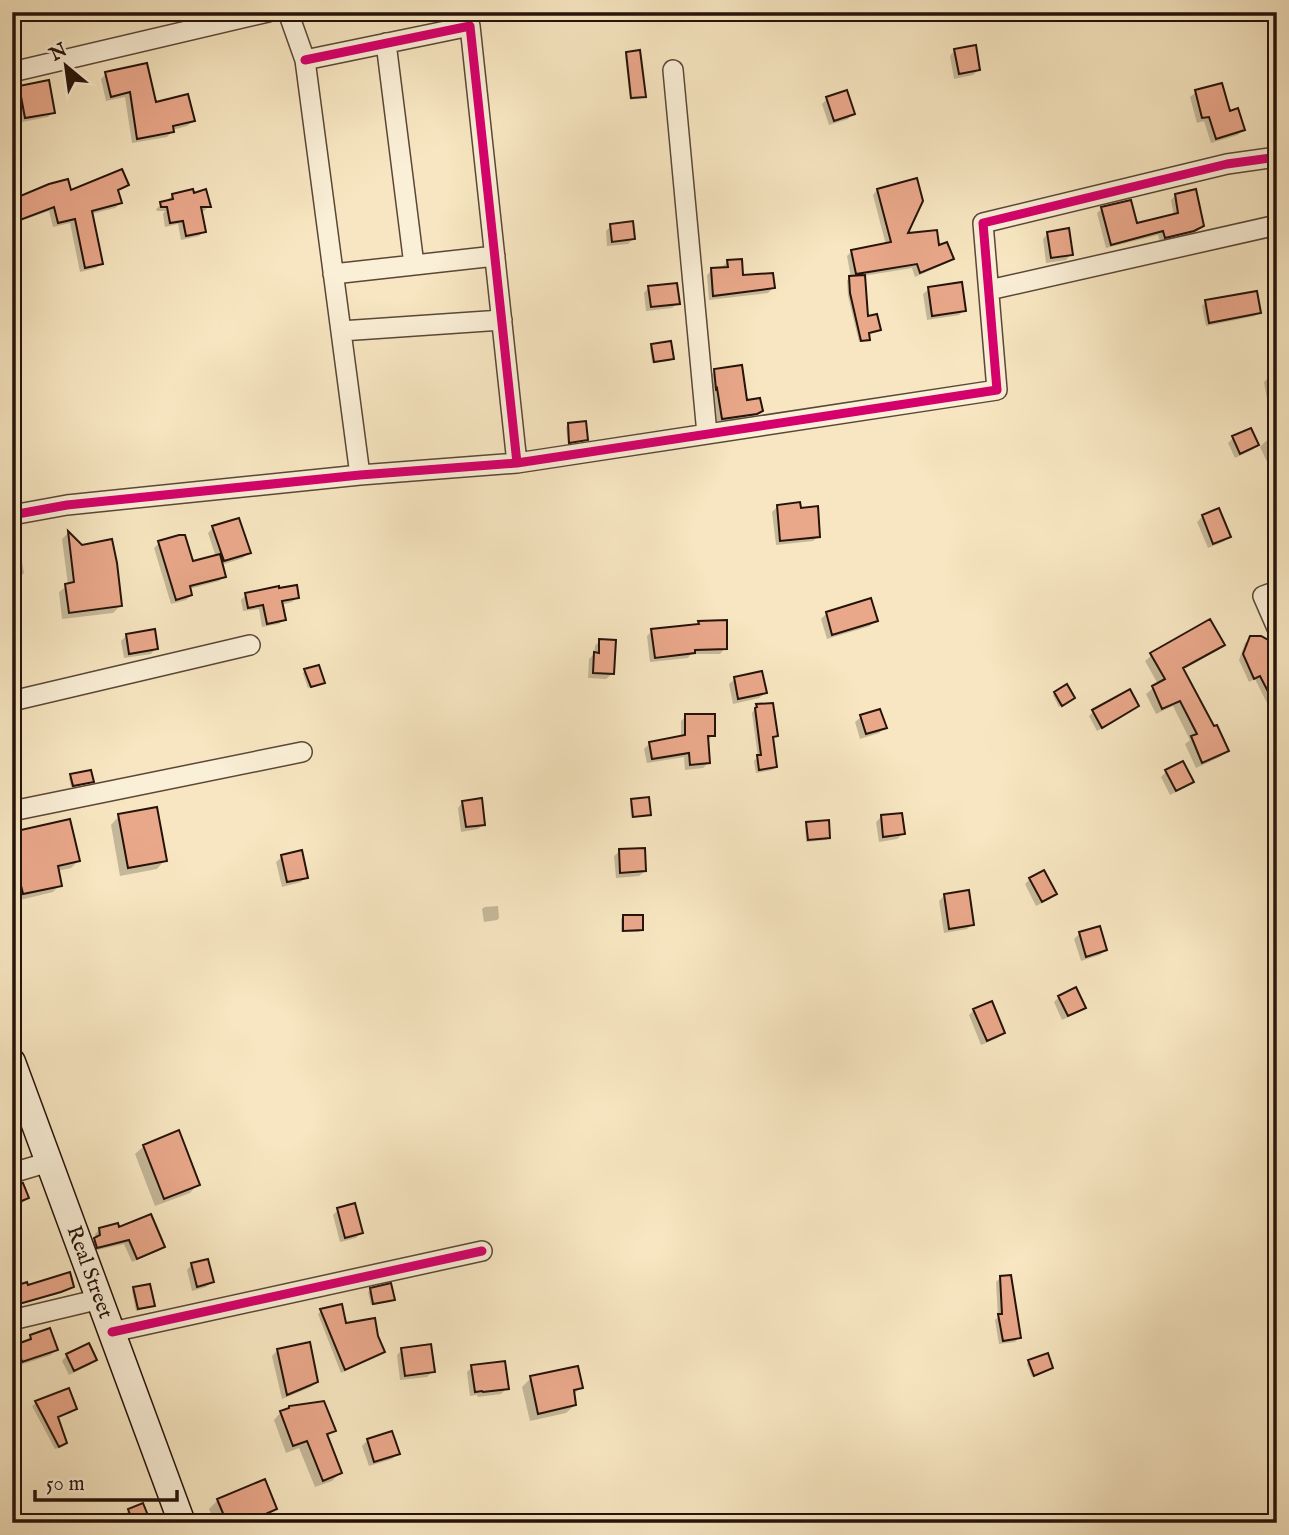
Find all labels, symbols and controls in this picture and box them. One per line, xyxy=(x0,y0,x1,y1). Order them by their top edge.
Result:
north arrow xyxy=(32,32,102,102)
text: N xyxy=(45,38,72,68)
street label: Real Street xyxy=(60,1222,119,1322)
scale bar xyxy=(35,1458,177,1502)
text: 50 m xyxy=(46,1471,85,1498)

